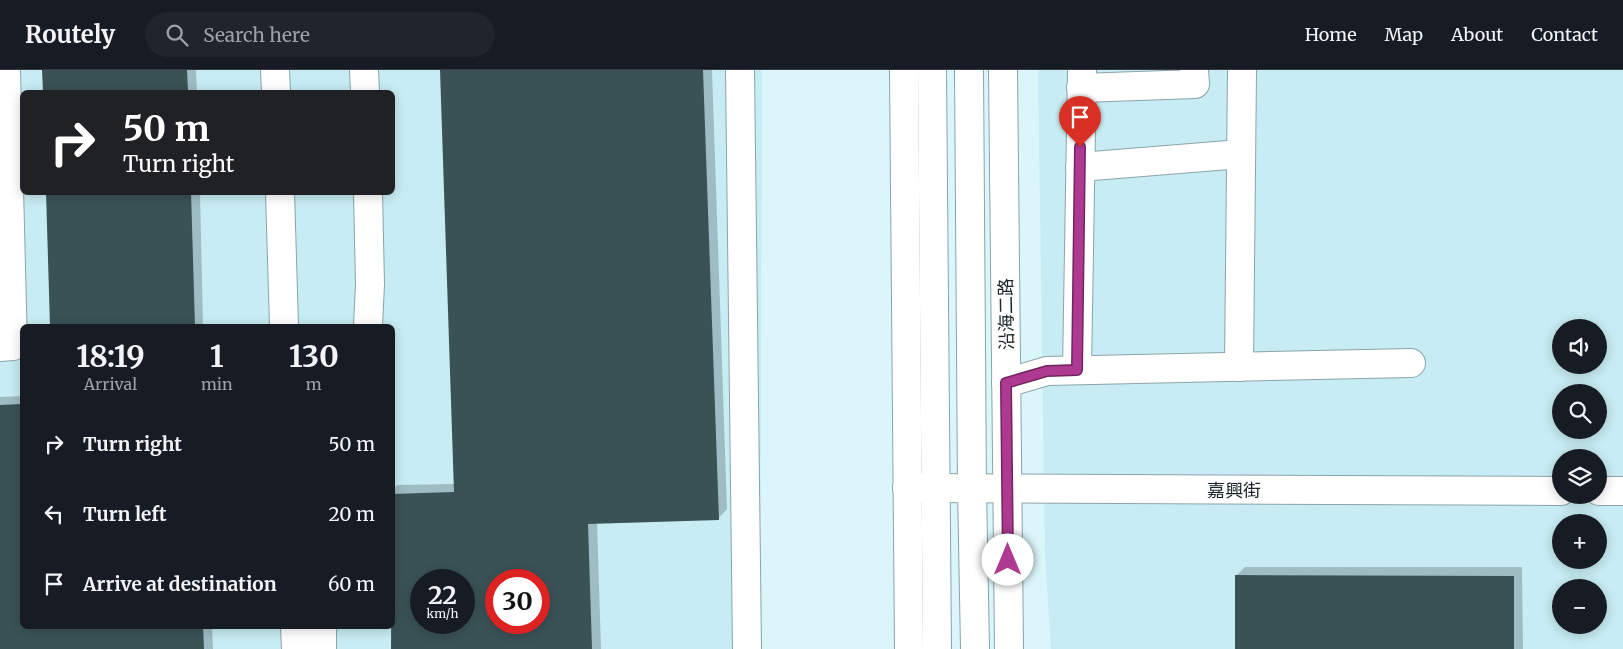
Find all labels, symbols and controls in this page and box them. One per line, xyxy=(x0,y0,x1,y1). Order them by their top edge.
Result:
search box xyxy=(145,12,495,57)
text: Routely xyxy=(25,19,115,50)
icon: search xyxy=(163,21,191,49)
text: Search here xyxy=(203,23,310,47)
text: Home xyxy=(1305,23,1357,46)
text: Map xyxy=(1385,23,1423,46)
text: About xyxy=(1451,23,1503,46)
text: Contact xyxy=(1531,23,1598,46)
pin xyxy=(1059,96,1101,147)
icon: arrive xyxy=(1066,103,1094,131)
text: 50 m xyxy=(123,107,210,151)
icon: right xyxy=(40,110,105,175)
text: Turn right xyxy=(123,150,234,178)
street label: 沿海二路 xyxy=(994,278,1018,350)
map controls xyxy=(1552,319,1607,634)
button: sound xyxy=(1552,319,1607,374)
text: 18:19 xyxy=(76,337,145,375)
text: 1 xyxy=(210,337,224,375)
text: 130 xyxy=(289,337,339,375)
text: Arrival xyxy=(84,374,137,394)
text: min xyxy=(201,374,233,394)
text: m xyxy=(306,374,322,394)
button: search xyxy=(1552,384,1607,439)
icon: right xyxy=(40,430,68,458)
text: Turn right xyxy=(83,432,182,456)
text: 50 m xyxy=(329,432,375,456)
button: layers xyxy=(1552,449,1607,504)
street label: 嘉興街 xyxy=(1207,479,1261,502)
icon: left xyxy=(40,500,68,528)
text: Turn left xyxy=(83,502,167,526)
text: 20 m xyxy=(328,502,375,526)
button: + xyxy=(1552,514,1607,569)
position arrow xyxy=(981,533,1033,585)
speed limit sign: 30 xyxy=(485,569,550,634)
icon: arrive xyxy=(40,570,68,598)
text: Arrive at destination xyxy=(83,572,277,596)
text: 60 m xyxy=(328,572,375,596)
text: 22 xyxy=(428,579,457,611)
button: − xyxy=(1552,579,1607,634)
text: km/h xyxy=(427,606,458,621)

